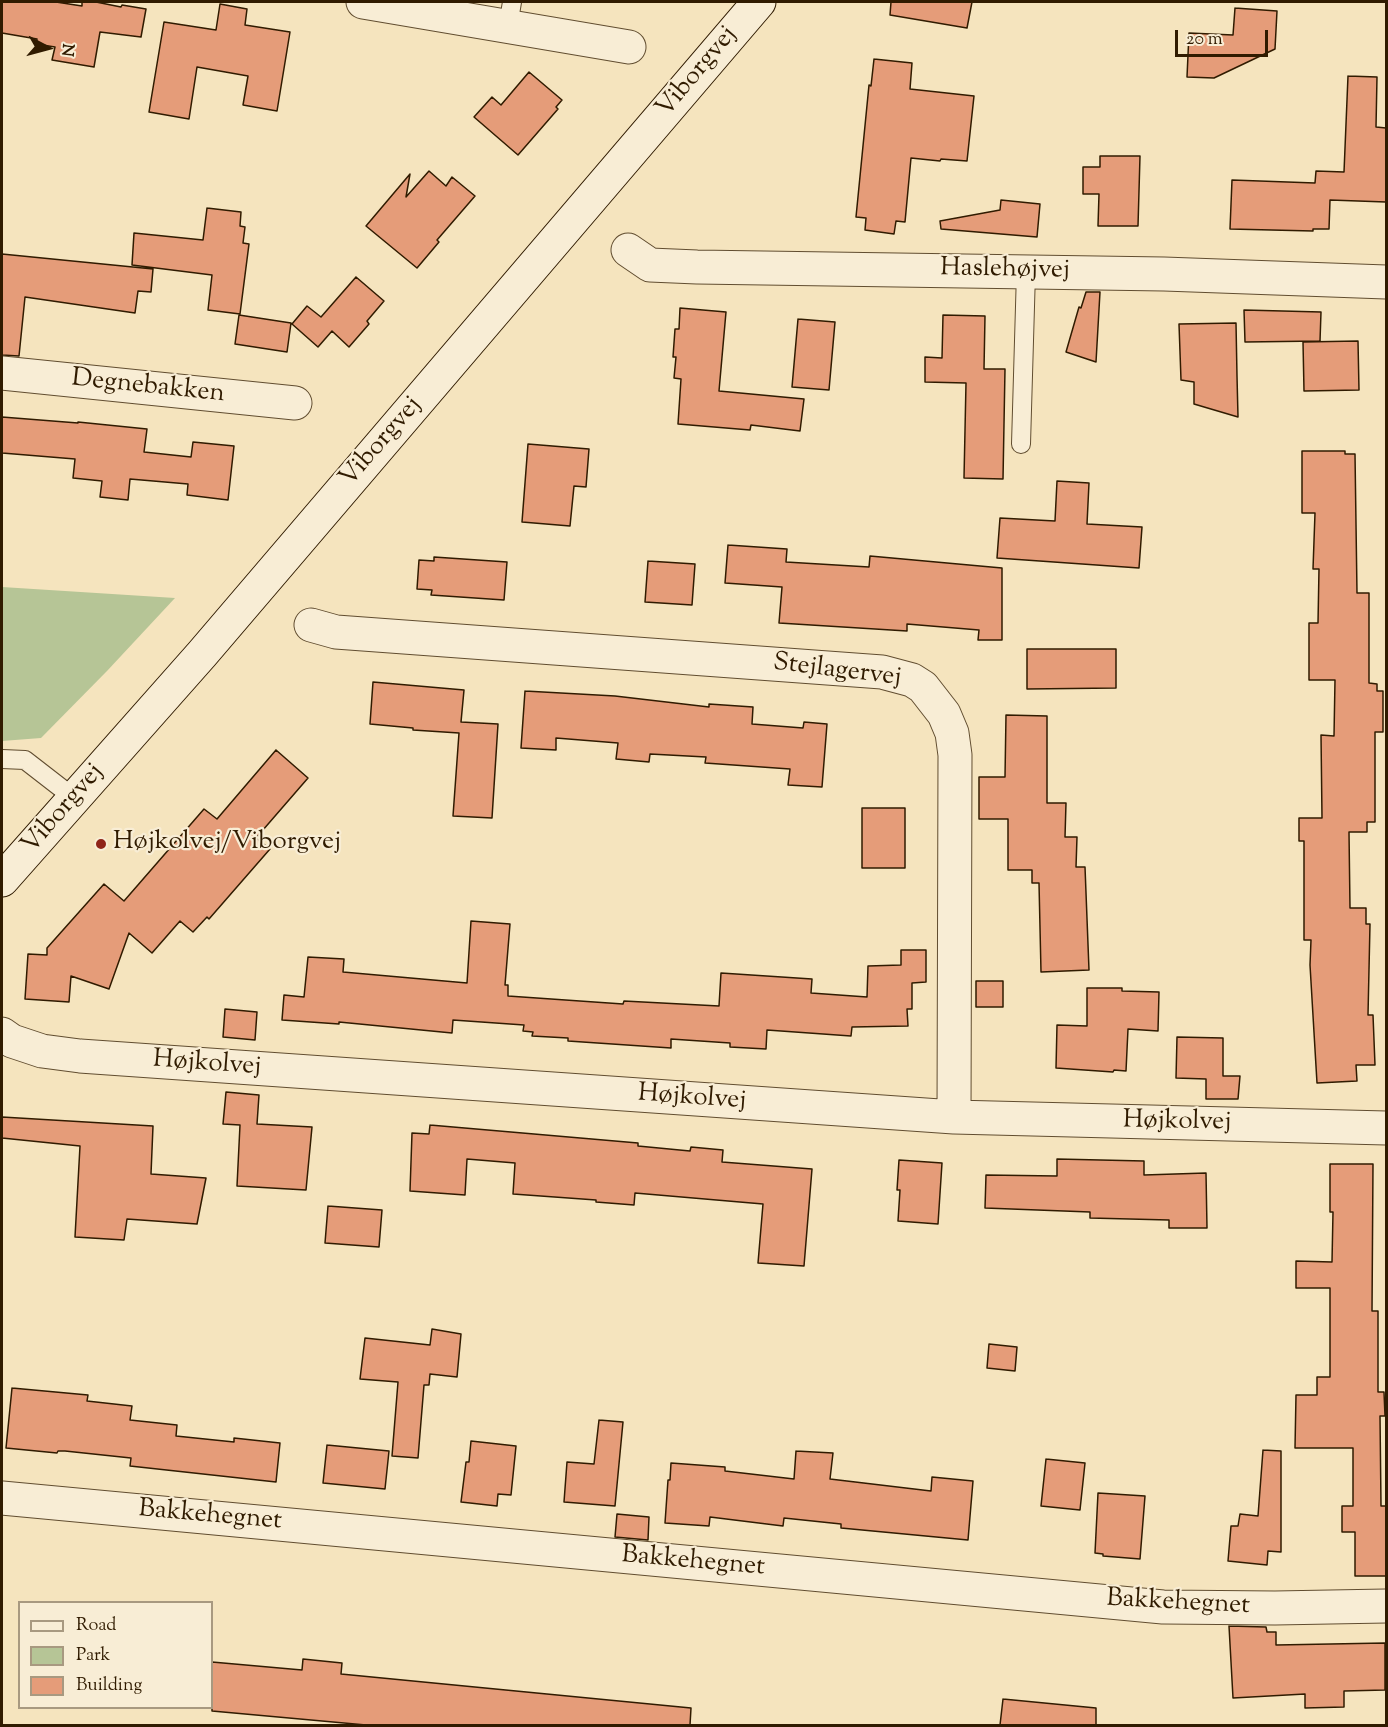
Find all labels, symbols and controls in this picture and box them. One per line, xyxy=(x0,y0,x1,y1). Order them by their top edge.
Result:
north arrow xyxy=(18,18,78,78)
scale bar xyxy=(1178,18,1271,56)
street label: Viborgvej xyxy=(651,21,745,125)
text: 20 m xyxy=(1186,27,1223,53)
text: N xyxy=(54,42,79,57)
street label: Haslehøjvej xyxy=(940,254,1070,288)
street label: Degnebakken xyxy=(70,364,226,412)
street label: Viborgvej xyxy=(334,391,430,495)
street label: Stejlagervej xyxy=(771,649,903,695)
street label: Viborgvej xyxy=(16,758,112,862)
place label: Højkolvej/Viborgvej xyxy=(113,828,341,860)
marker: Højkolvej/Viborgvej xyxy=(94,837,108,851)
street label: Højkolvej xyxy=(152,1046,262,1084)
street label: Højkolvej xyxy=(637,1080,747,1118)
street label: Højkolvej xyxy=(1122,1106,1232,1140)
street label: Bakkehegnet xyxy=(137,1495,283,1539)
street label: Bakkehegnet xyxy=(620,1541,766,1585)
street label: Bakkehegnet xyxy=(1105,1585,1251,1623)
legend xyxy=(18,1601,213,1709)
text: Road xyxy=(76,1613,116,1639)
text: Park xyxy=(76,1643,110,1669)
text: Building xyxy=(76,1673,142,1699)

